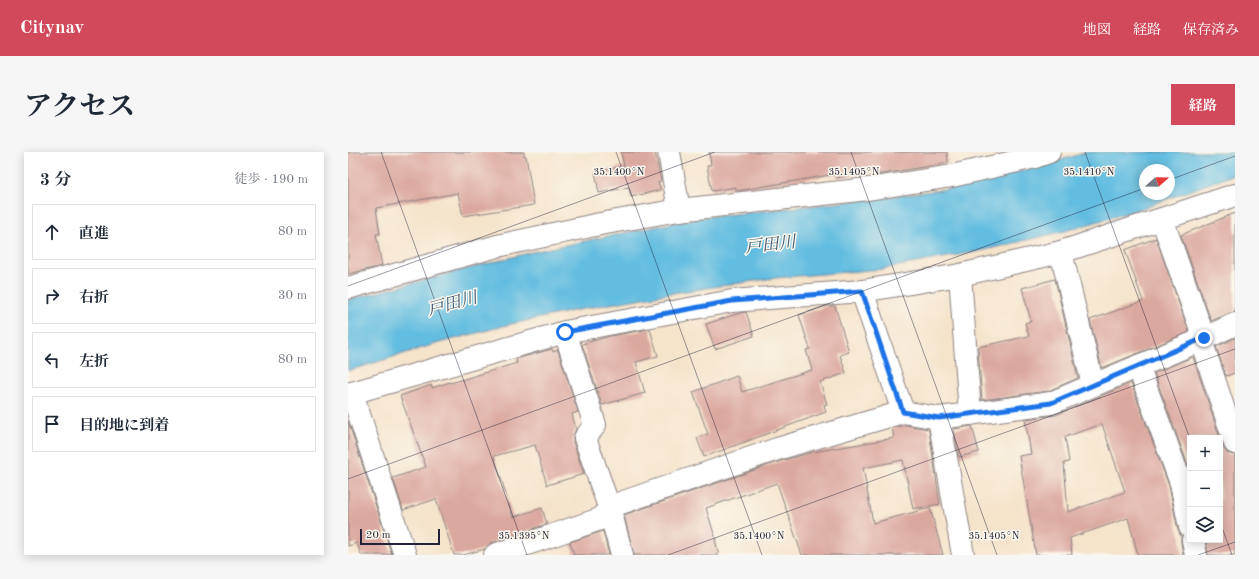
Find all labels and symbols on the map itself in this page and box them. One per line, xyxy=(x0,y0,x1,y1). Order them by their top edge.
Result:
north arrow xyxy=(1139,164,1175,200)
text: 35.1400°N xyxy=(593,167,645,177)
text: 35.1405°N xyxy=(828,167,880,177)
text: 35.1410°N xyxy=(1063,167,1115,177)
water label: 戸田川 xyxy=(744,233,799,257)
water label: 戸田川 xyxy=(425,288,481,319)
route start xyxy=(556,323,574,341)
route end xyxy=(1195,329,1213,347)
scale bar xyxy=(360,527,440,546)
text: 35.1395°N xyxy=(498,531,550,541)
text: 35.1400°N xyxy=(733,531,785,541)
text: 35.1405°N xyxy=(968,531,1020,541)

